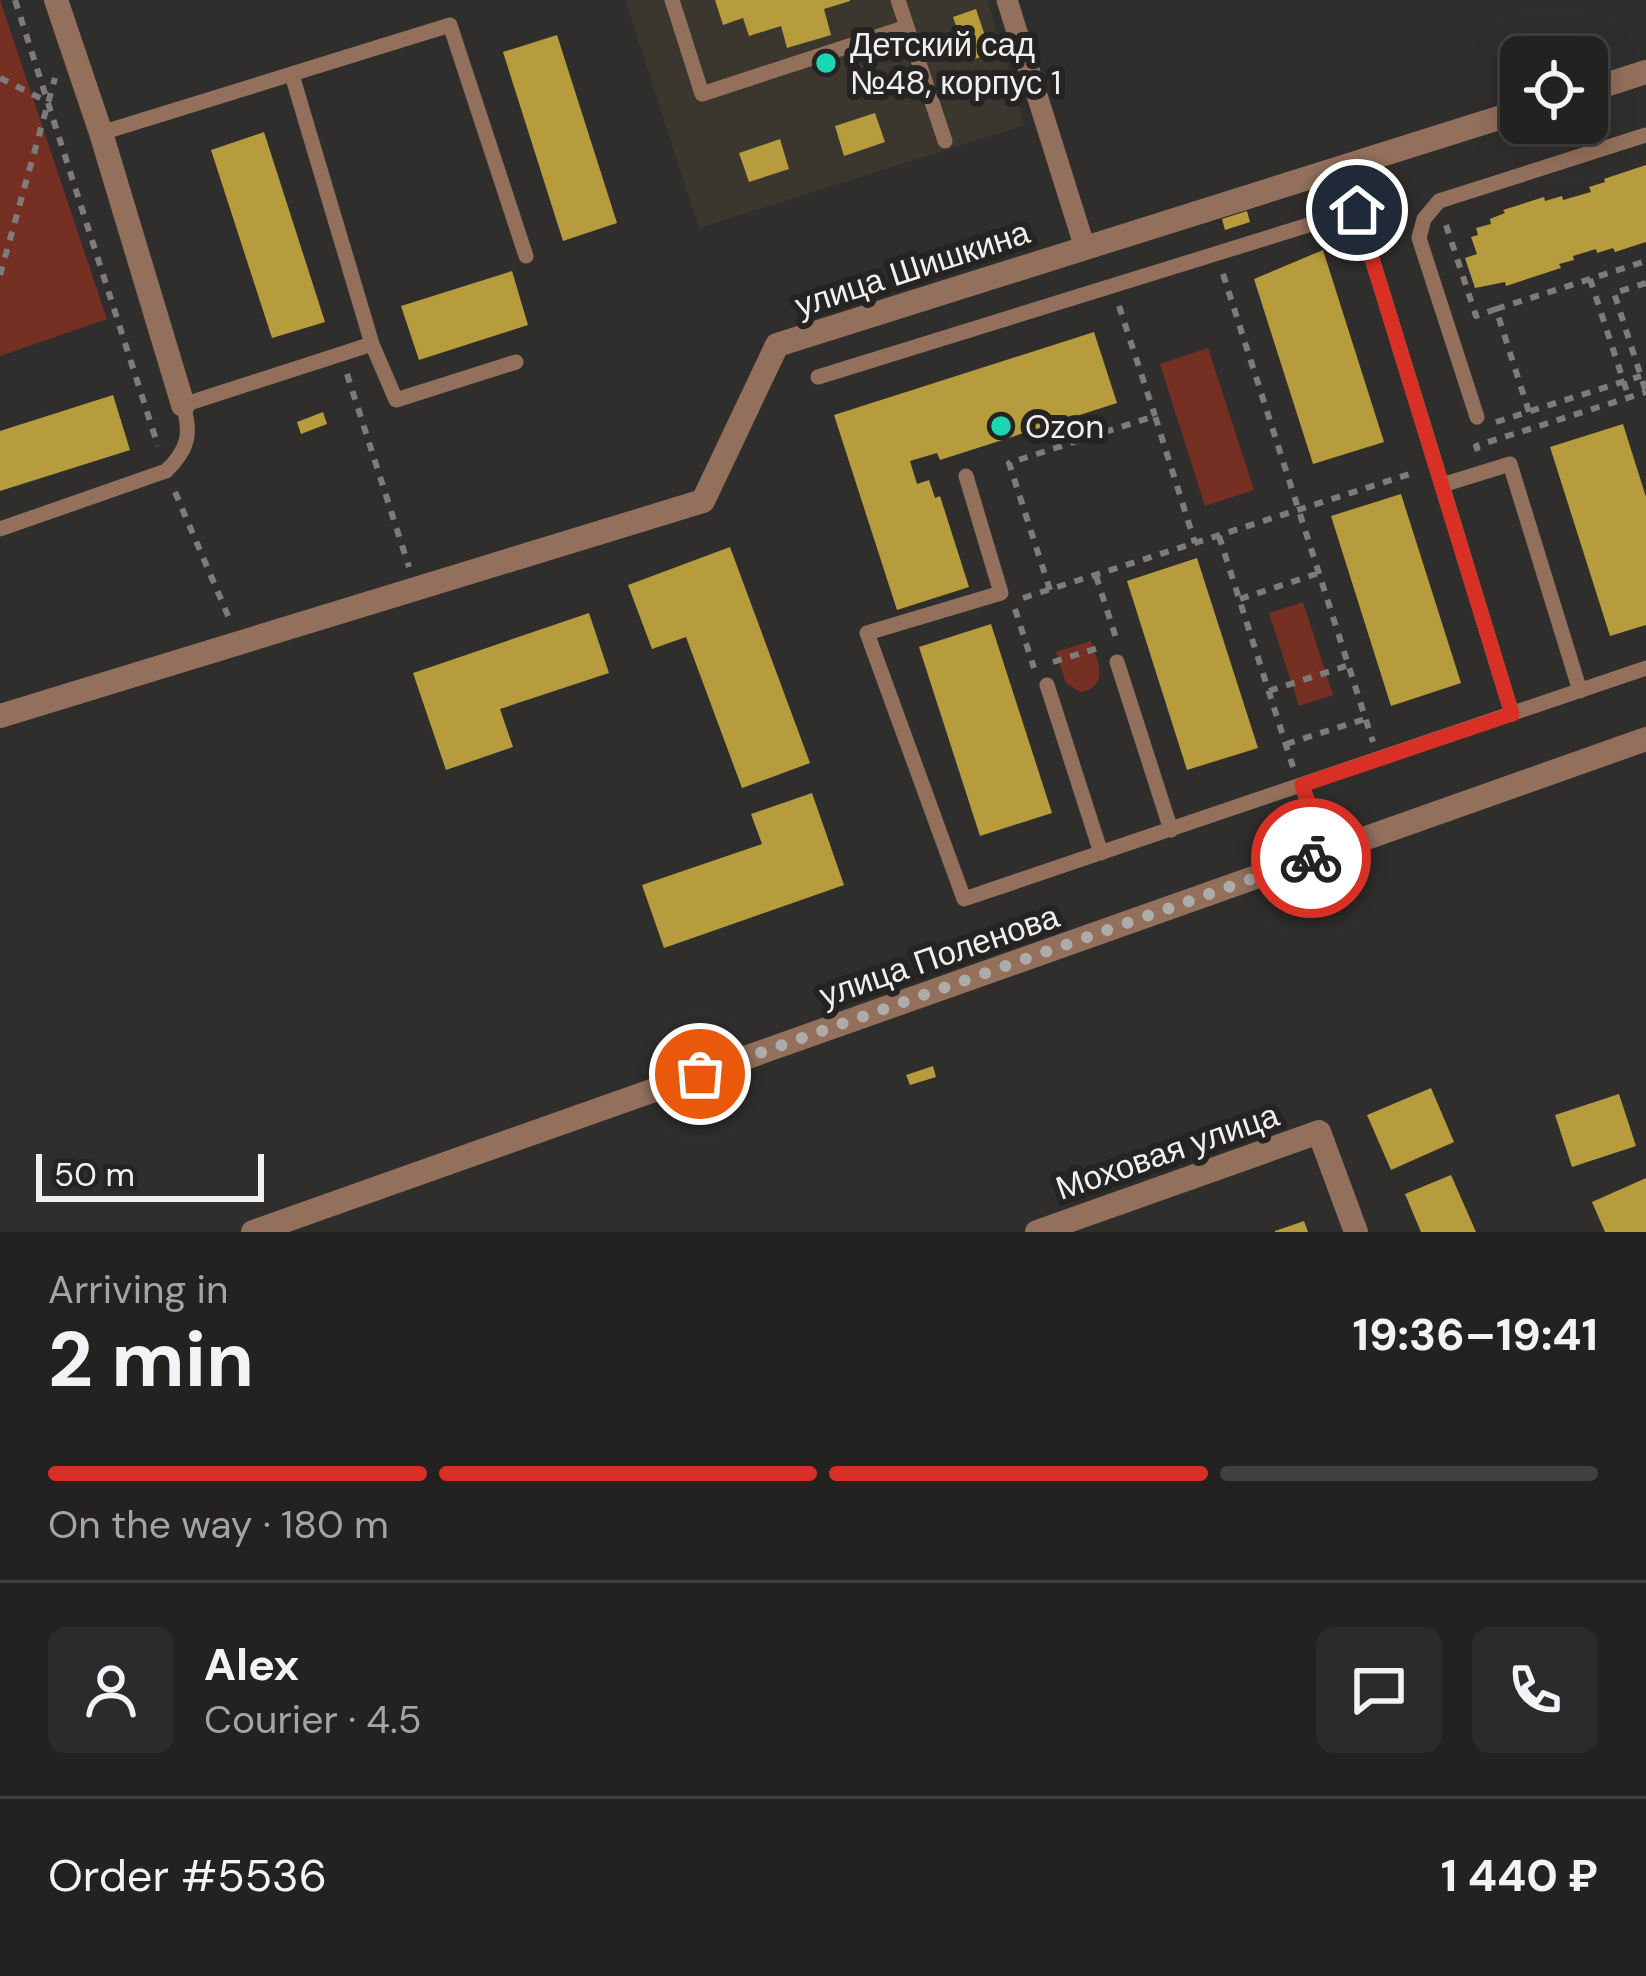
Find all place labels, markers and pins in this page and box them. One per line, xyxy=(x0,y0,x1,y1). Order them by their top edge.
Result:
place label: Детский сад №48, корпус 1 xyxy=(850,23,1061,104)
marker: Детский сад №48, корпус 1 xyxy=(813,50,839,76)
pin xyxy=(1306,159,1408,261)
place label: Ozon xyxy=(1025,405,1104,448)
marker: Ozon xyxy=(988,413,1014,439)
pin xyxy=(649,1023,751,1125)

